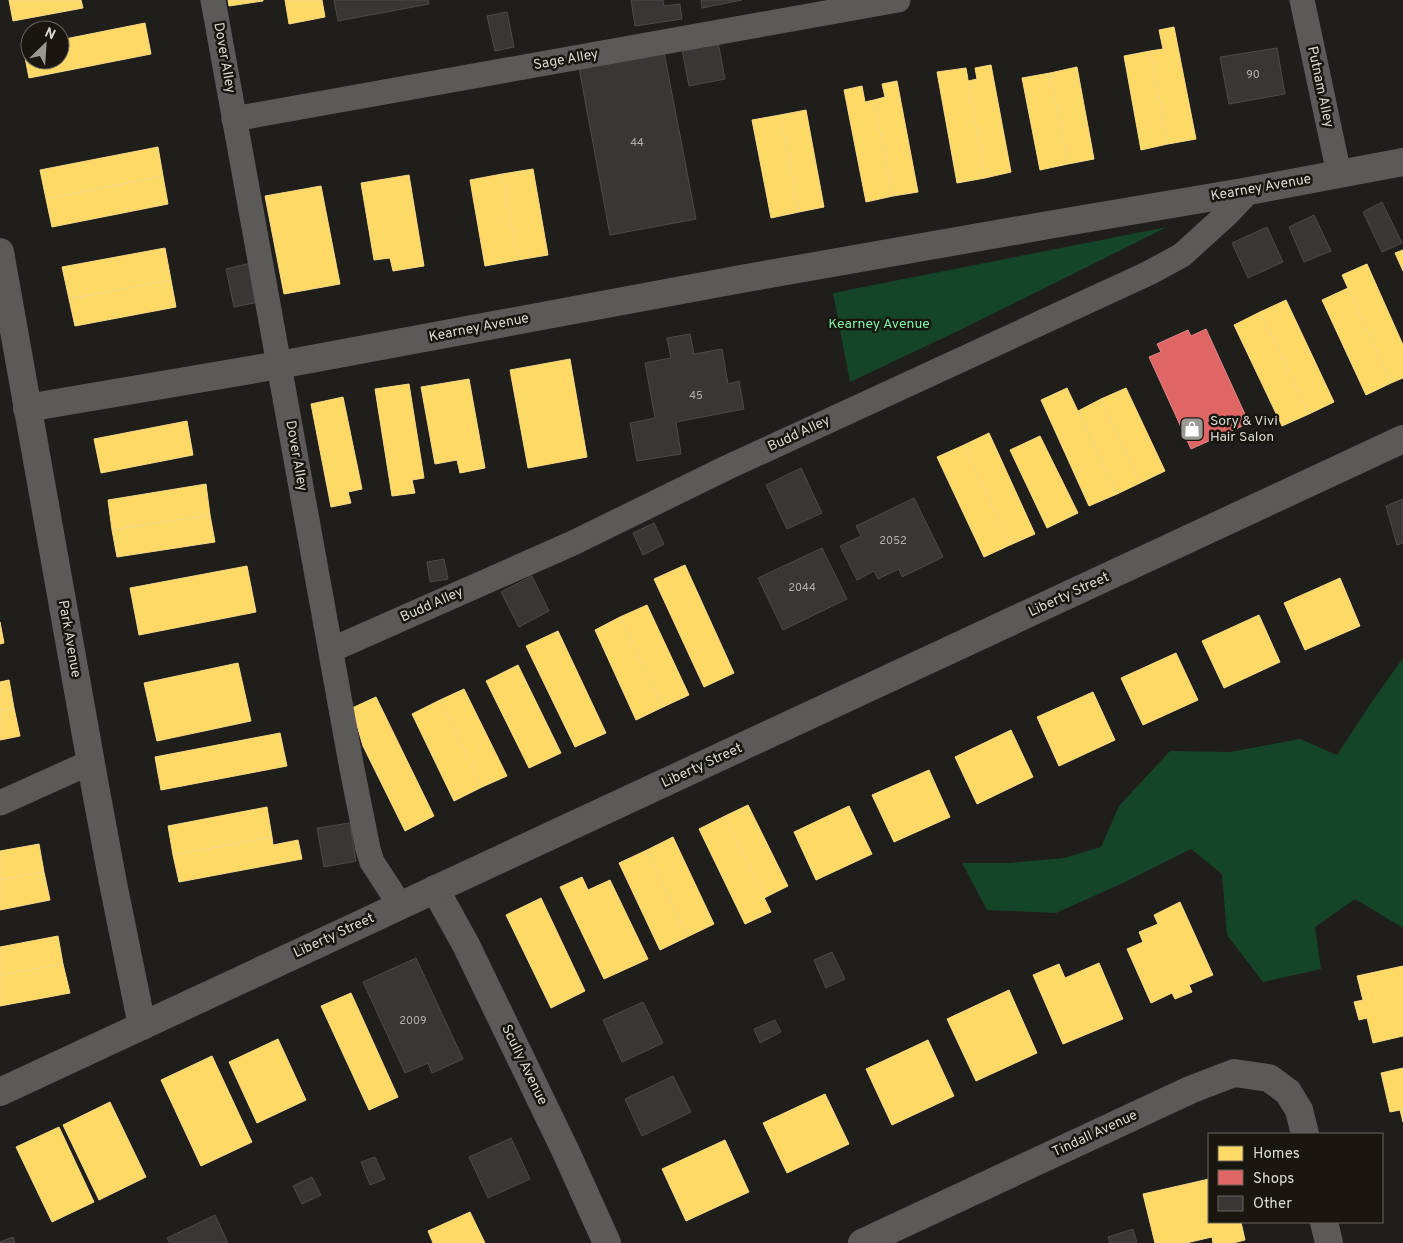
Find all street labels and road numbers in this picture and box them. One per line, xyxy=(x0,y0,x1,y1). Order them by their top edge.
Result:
street label: Dover Alley xyxy=(209,21,239,95)
street label: Putnam Alley xyxy=(1303,45,1337,129)
street label: Sage Alley xyxy=(532,46,600,74)
street label: Kearney Avenue xyxy=(1210,171,1312,205)
street label: Kearney Avenue xyxy=(428,310,530,346)
street label: Budd Alley xyxy=(765,412,833,456)
street label: Dover Alley xyxy=(281,419,311,493)
street label: Liberty Street xyxy=(1026,569,1112,621)
street label: Budd Alley xyxy=(398,584,466,626)
street label: Park Avenue xyxy=(54,599,84,679)
street label: Liberty Street xyxy=(659,740,745,792)
street label: Liberty Street xyxy=(291,910,377,962)
street label: Scully Avenue xyxy=(497,1022,551,1108)
street label: Tindall Avenue xyxy=(1050,1107,1140,1161)

